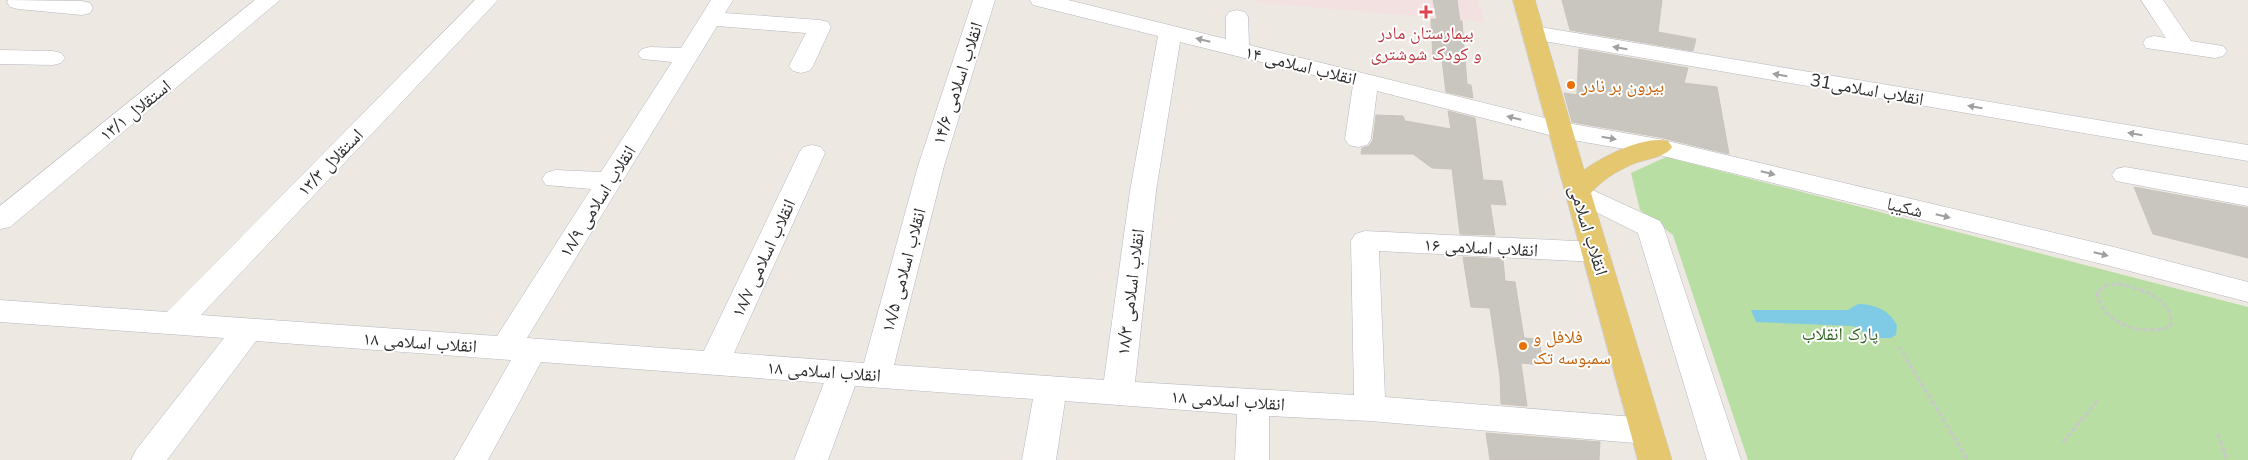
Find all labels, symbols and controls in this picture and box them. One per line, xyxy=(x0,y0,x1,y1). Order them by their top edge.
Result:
marker: بیمارستان مادر و کودک شوشتری xyxy=(1419,5,1433,19)
street label: ۱۴/۶ انقلاب اسلامی xyxy=(926,19,988,147)
place label: بیمارستان مادر و کودک شوشتری xyxy=(1370,21,1482,65)
one-way arrow xyxy=(1196,36,1211,44)
street label: ۱۴ انقلاب اسلامی xyxy=(1243,40,1359,90)
one-way arrow xyxy=(1612,43,1628,51)
street label: 31انقلاب اسلامی xyxy=(1808,68,1926,110)
one-way arrow xyxy=(1772,70,1788,78)
street label: ۱۳/۱ استقلال xyxy=(95,74,175,146)
place label: بیرون بر نادر xyxy=(1580,74,1664,97)
marker: بیرون بر نادر xyxy=(1565,79,1577,91)
one-way arrow xyxy=(1967,103,1983,111)
one-way arrow xyxy=(1506,114,1521,122)
street label: ۱۳/۳ استقلال xyxy=(292,123,368,201)
one-way arrow xyxy=(2127,130,2143,138)
one-way arrow xyxy=(1602,135,1618,143)
street label: ۱۸/۹ انقلاب اسلامی xyxy=(553,141,641,261)
one-way arrow xyxy=(1760,169,1775,177)
street label: انقلاب اسلامی xyxy=(1564,182,1614,278)
street label: شکیبا xyxy=(1885,191,1925,223)
street label: ۱۸/۷ انقلاب اسلامی xyxy=(726,195,800,321)
street label: ۱۸/۵ انقلاب اسلامی xyxy=(875,205,931,335)
one-way arrow xyxy=(1935,212,1950,220)
street label: ۱۸/۳ انقلاب اسلامی xyxy=(1111,227,1149,357)
street label: ۱۶ انقلاب اسلامی xyxy=(1423,233,1539,261)
one-way arrow xyxy=(2093,250,2108,258)
park label: پارک انقلاب xyxy=(1802,322,1878,345)
place label: فلافل و سمبوسه تک xyxy=(1533,325,1611,369)
street label: ۱۸ انقلاب اسلامی xyxy=(362,327,478,357)
marker: فلافل و سمبوسه تک xyxy=(1517,340,1529,352)
street label: ۱۸ انقلاب اسلامی xyxy=(766,356,882,386)
street label: ۱۸ انقلاب اسلامی xyxy=(1170,385,1286,415)

